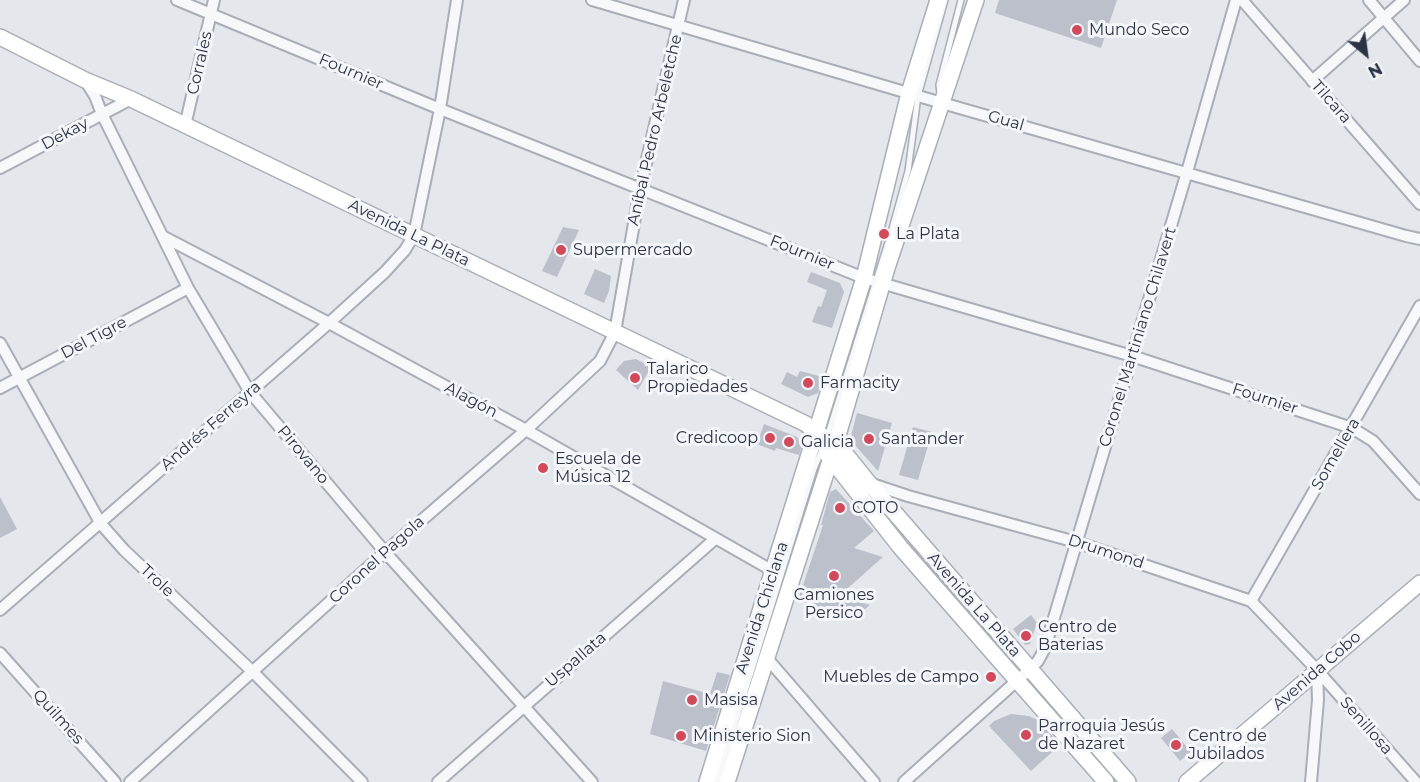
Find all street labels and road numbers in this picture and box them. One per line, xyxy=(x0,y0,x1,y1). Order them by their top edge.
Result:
street label: Corrales xyxy=(183,30,217,96)
street label: Aníbal Pedro Arbeletche xyxy=(624,33,686,227)
street label: Fournier xyxy=(316,50,386,94)
street label: Tilcara xyxy=(1307,76,1355,128)
street label: Gual xyxy=(986,107,1026,135)
street label: Dekay xyxy=(38,114,92,154)
street label: Avenida La Plata xyxy=(345,195,473,271)
street label: Coronel Martiniano Chilavert xyxy=(1095,225,1181,449)
street label: Fournier xyxy=(767,231,837,275)
street label: Del Tigre xyxy=(58,313,130,363)
street label: Andrés Ferreyra xyxy=(157,377,265,475)
street label: Alagón xyxy=(441,378,501,422)
street label: Fournier xyxy=(1230,379,1300,419)
street label: Somellera xyxy=(1308,415,1364,493)
street label: Pirovano xyxy=(273,422,333,488)
street label: Coronel Pagola xyxy=(325,512,429,608)
street label: Drumond xyxy=(1065,531,1147,573)
street label: Avenida Chiclana xyxy=(732,539,792,677)
street label: Avenida La Plata xyxy=(923,549,1025,661)
street label: Trole xyxy=(136,561,178,601)
street label: Avenida Cobo xyxy=(1269,627,1365,715)
street label: Uspallata xyxy=(542,628,610,692)
street label: Quilmes xyxy=(28,686,88,748)
street label: Senillosa xyxy=(1336,693,1396,759)

